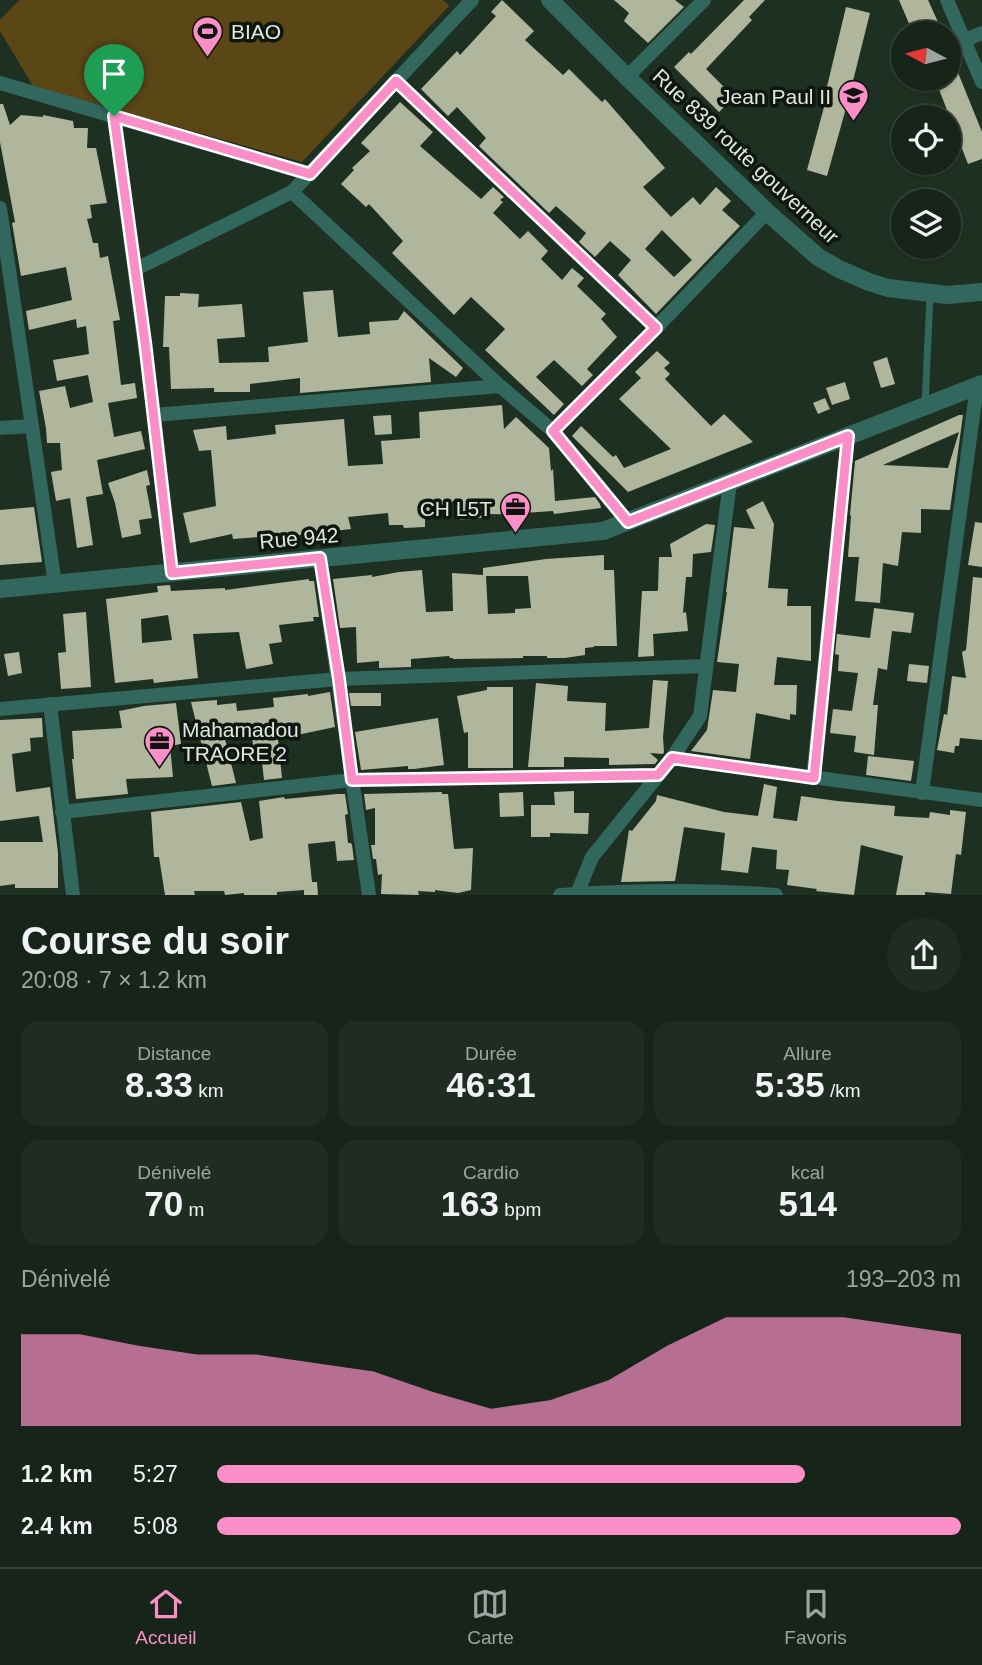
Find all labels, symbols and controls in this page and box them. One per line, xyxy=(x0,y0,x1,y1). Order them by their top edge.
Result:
sports icon: BIAO xyxy=(191,14,225,58)
place label: BIAO xyxy=(231,20,281,43)
north arrow xyxy=(891,21,961,91)
map controls xyxy=(891,21,961,259)
pin xyxy=(84,44,144,116)
icon: arrive xyxy=(95,55,133,93)
street label: Rue 839 route gouverneur xyxy=(649,64,844,248)
school or university icon: Jean Paul II xyxy=(837,79,871,123)
place label: Jean Paul II xyxy=(720,85,831,108)
button: locate xyxy=(891,105,961,175)
button: layers xyxy=(891,189,961,259)
office icon: CH L5T xyxy=(498,491,532,535)
place label: CH L5T xyxy=(420,497,492,520)
street label: Rue 942 xyxy=(258,523,340,553)
place label: Mahamadou TRAORE 2 xyxy=(182,718,299,765)
office icon: Mahamadou TRAORE 2 xyxy=(142,724,176,768)
button: share xyxy=(887,918,961,992)
text: Course du soir xyxy=(21,920,289,962)
text: 20:08 · 7 × 1.2 km xyxy=(21,967,207,993)
text: Distance xyxy=(137,1043,211,1064)
text: Durée xyxy=(465,1043,517,1064)
text: Allure xyxy=(783,1043,832,1064)
text: 8.33 xyxy=(125,1065,193,1104)
text: 46:31 xyxy=(446,1065,536,1104)
text: 5:35 xyxy=(755,1065,825,1104)
text: km xyxy=(193,1080,224,1101)
text: /km xyxy=(825,1080,861,1101)
text: Dénivelé xyxy=(137,1162,211,1183)
text: Cardio xyxy=(463,1162,519,1183)
text: kcal xyxy=(791,1162,825,1183)
text: 70 xyxy=(144,1184,183,1223)
text: 163 xyxy=(441,1184,499,1223)
text: 514 xyxy=(778,1184,837,1223)
text: m xyxy=(183,1199,204,1220)
text: bpm xyxy=(499,1199,541,1220)
text: Dénivelé xyxy=(21,1266,111,1292)
text: 193–203 m xyxy=(846,1266,961,1292)
text: 1.2 km xyxy=(21,1461,93,1487)
text: 5:27 xyxy=(133,1461,178,1487)
text: 2.4 km xyxy=(21,1513,93,1539)
text: 5:08 xyxy=(133,1513,178,1539)
tab: Accueil xyxy=(135,1585,197,1649)
tab: Carte xyxy=(467,1585,514,1649)
tab: Favoris xyxy=(784,1585,847,1649)

